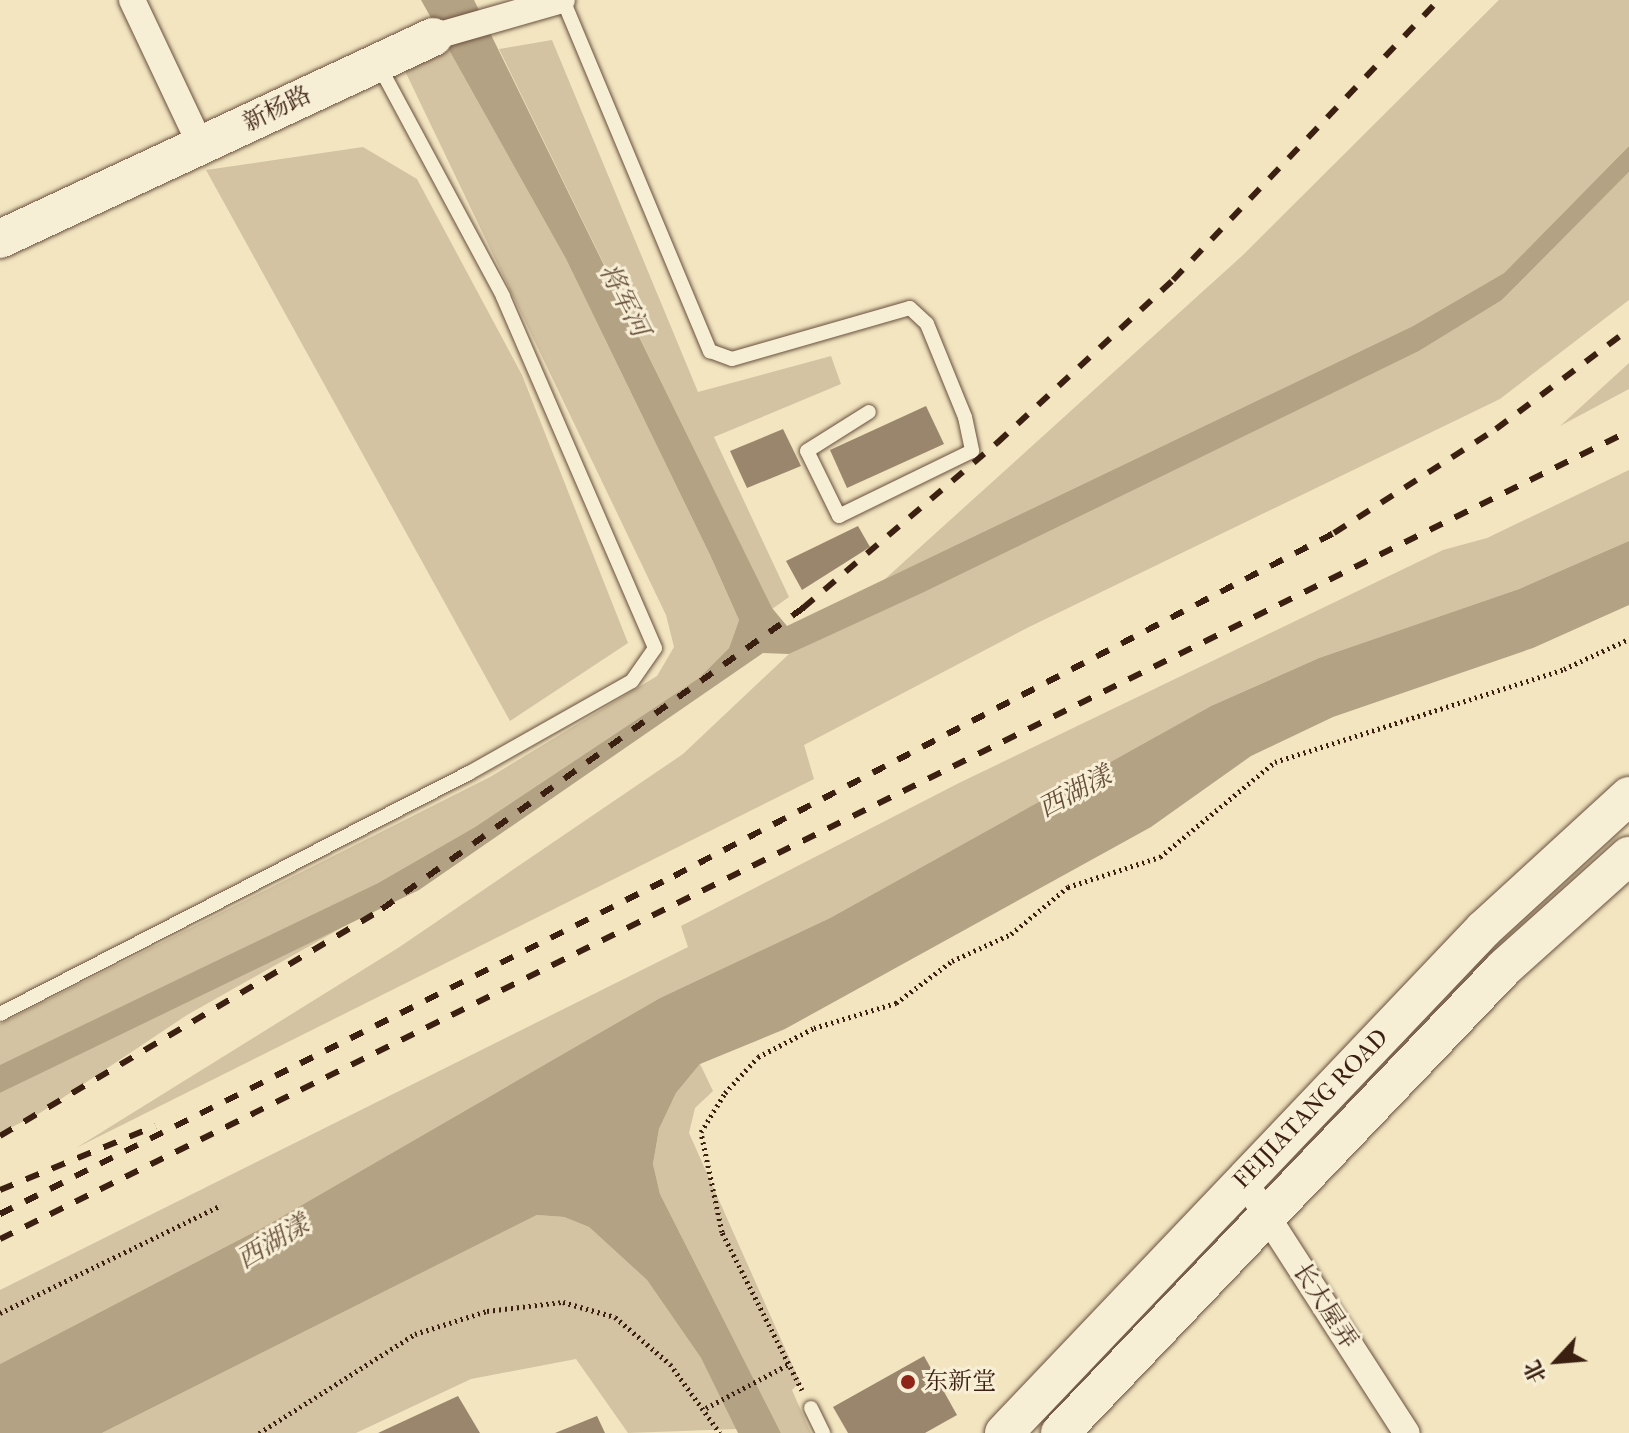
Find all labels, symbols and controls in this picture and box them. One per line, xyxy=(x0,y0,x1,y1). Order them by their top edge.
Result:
street label: 新杨路 xyxy=(238,80,316,138)
water label: 将军河 xyxy=(592,258,656,342)
water label: 西湖漾 xyxy=(1033,760,1117,824)
street label: FEIJIATANG ROAD xyxy=(1227,1023,1395,1195)
water label: 西湖漾 xyxy=(232,1209,314,1275)
street label: 长大屋弄 xyxy=(1287,1258,1363,1354)
north arrow xyxy=(1517,1321,1597,1401)
text: 北 xyxy=(1519,1356,1552,1387)
place label: 东新堂 xyxy=(924,1368,996,1396)
marker: 东新堂 xyxy=(899,1373,917,1391)

